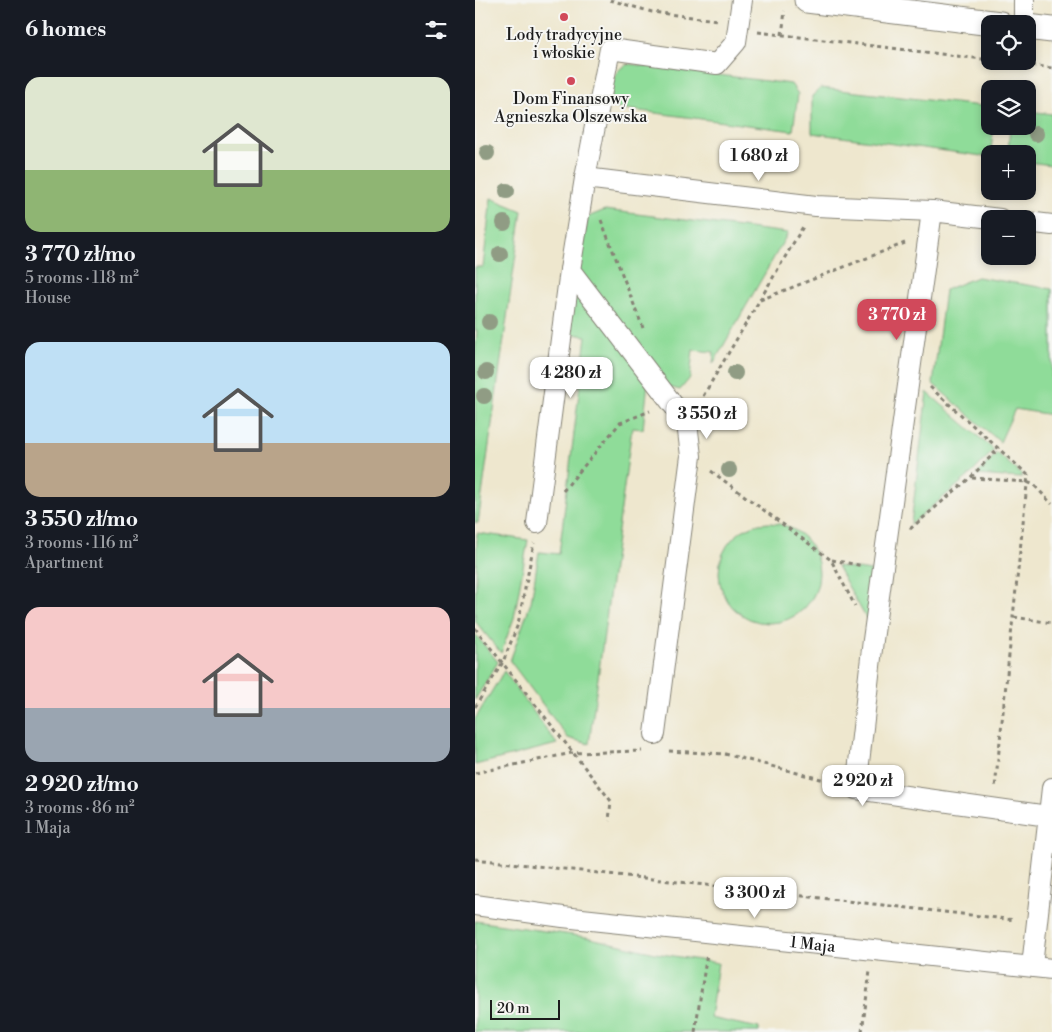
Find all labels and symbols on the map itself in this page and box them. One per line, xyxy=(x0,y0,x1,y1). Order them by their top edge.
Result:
marker: Lody tradycyjne i włoskie xyxy=(558,11,570,23)
place label: Lody tradycyjne i włoskie xyxy=(506,25,622,63)
marker: Dom Finansowy Agnieszka Olszewska xyxy=(565,75,577,87)
place label: Dom Finansowy Agnieszka Olszewska xyxy=(494,89,648,127)
pin: 1 680 zł xyxy=(707,140,811,182)
pin: 3 770 zł xyxy=(845,298,949,341)
pin: 4 280 zł xyxy=(519,356,623,399)
pin: 3 550 zł xyxy=(655,398,759,440)
pin: 2 920 zł xyxy=(811,764,915,807)
pin: 3 300 zł xyxy=(703,876,807,919)
street label: 1 Maja xyxy=(789,932,837,957)
scale bar xyxy=(490,997,560,1020)

